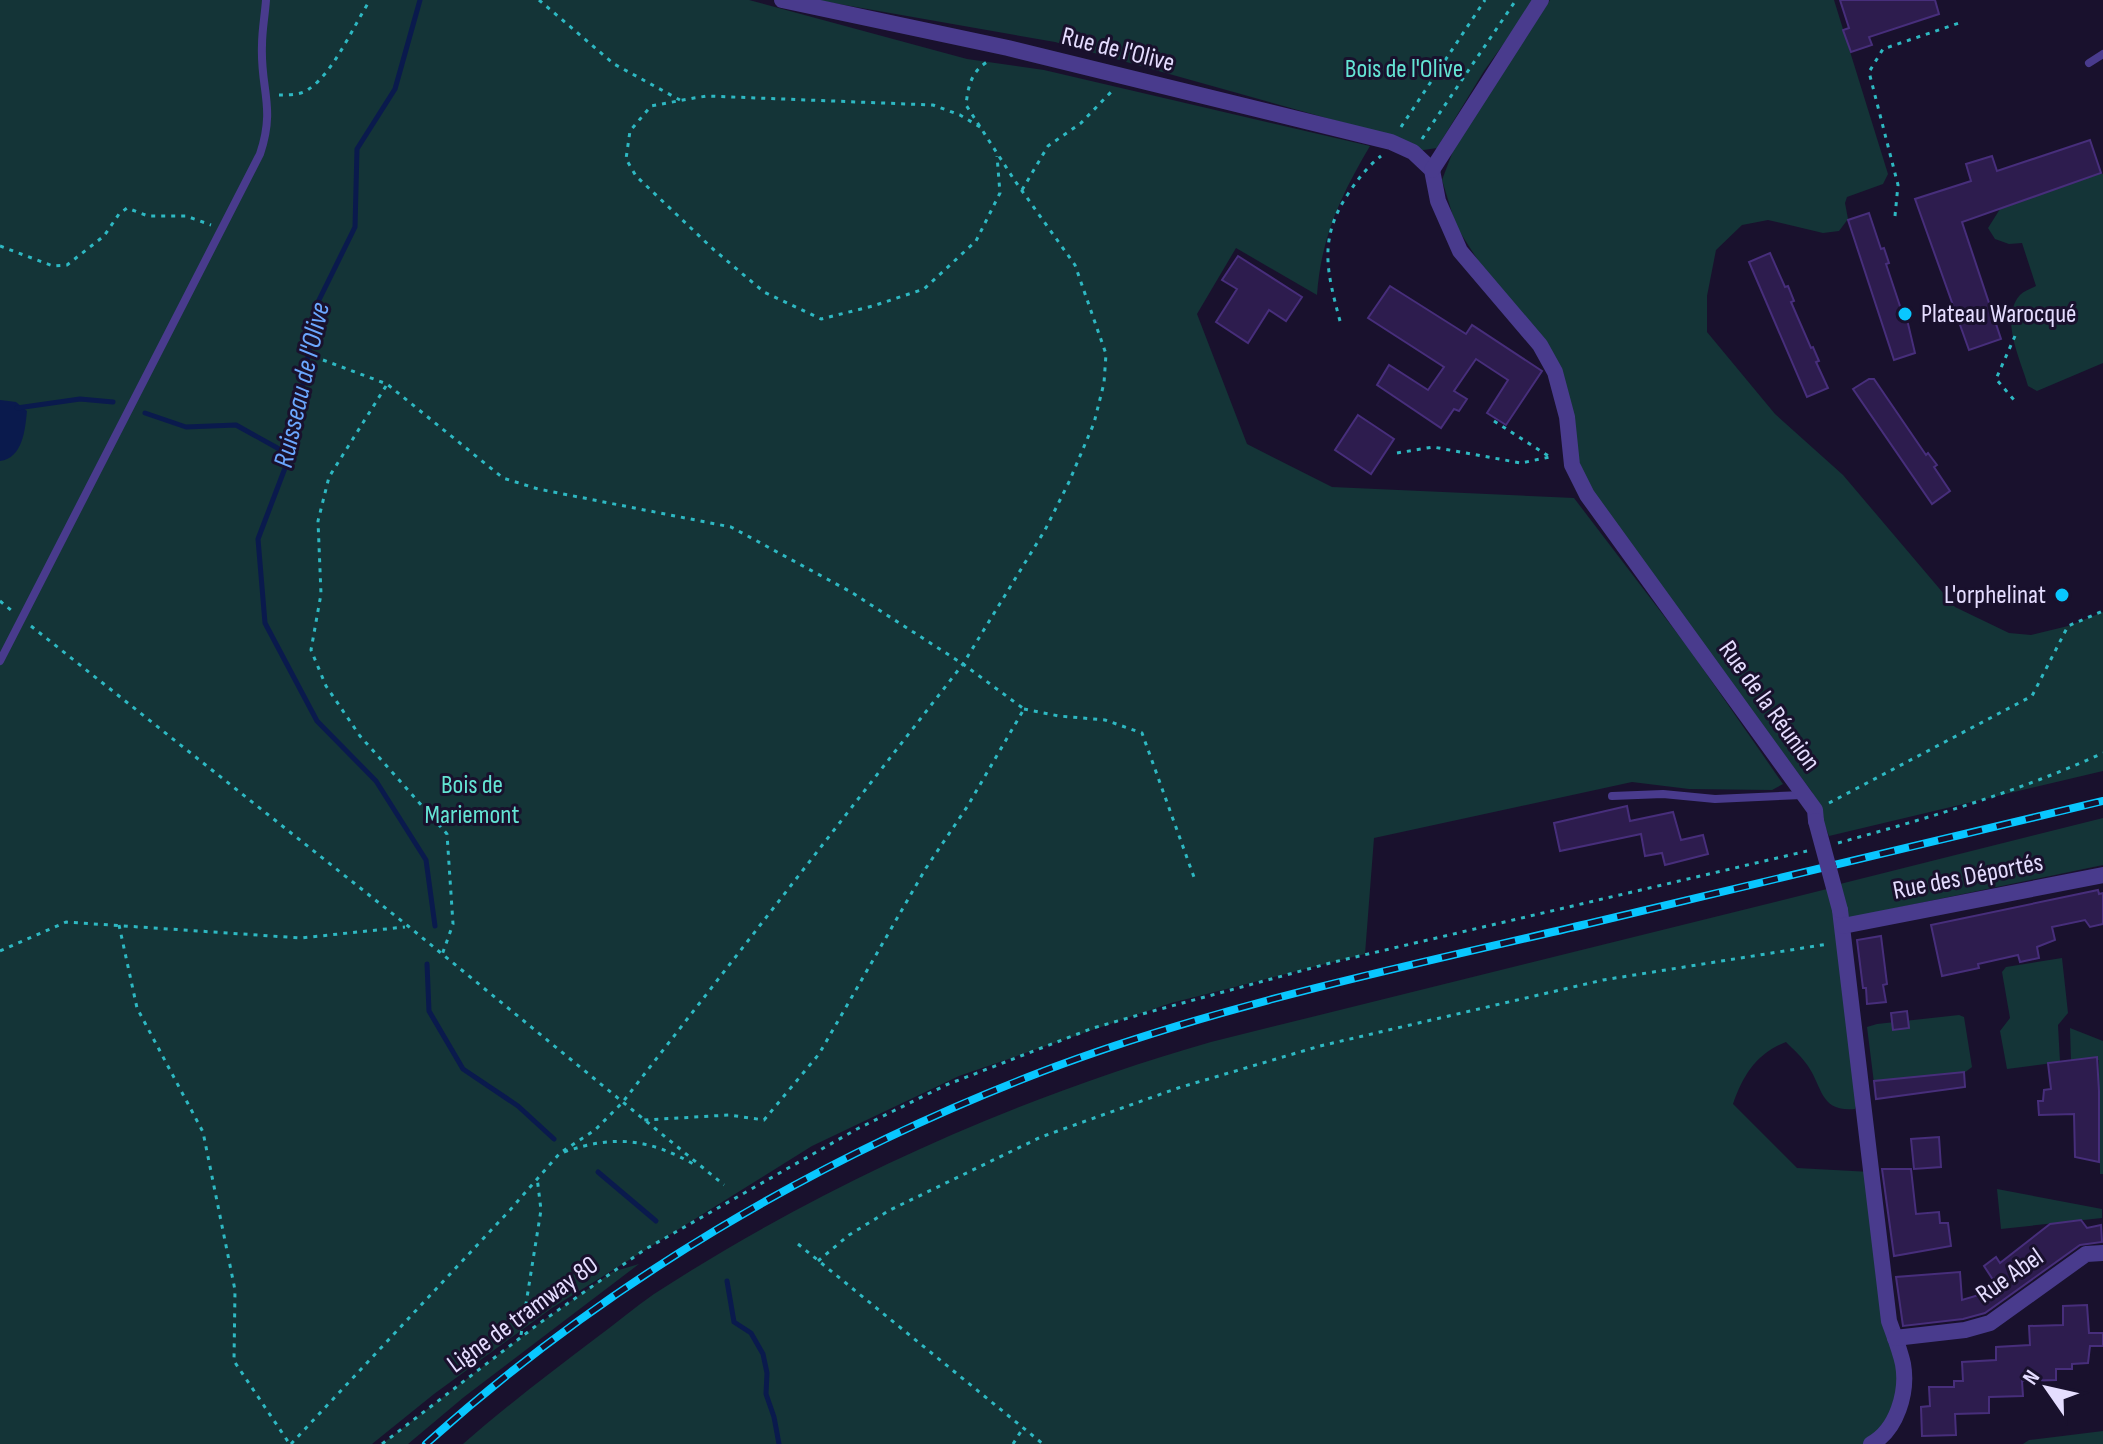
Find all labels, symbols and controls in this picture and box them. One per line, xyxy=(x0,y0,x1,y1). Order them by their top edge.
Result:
street label: Rue de l'Olive xyxy=(1058,21,1178,79)
park label: Bois de l'Olive xyxy=(1345,54,1463,85)
water label: Ruisseau de l'Olive xyxy=(267,299,337,471)
place label: Plateau Warocqué xyxy=(1921,299,2077,330)
marker: Plateau Warocqué xyxy=(1896,305,1914,323)
place label: L'orphelinat xyxy=(1944,580,2046,611)
marker: L'orphelinat xyxy=(2053,586,2071,604)
street label: Rue de la Réunion xyxy=(1712,635,1826,777)
park label: Bois de Mariemont xyxy=(425,770,520,831)
street label: Rue des Déportés xyxy=(1890,847,2046,907)
street label: Rue Abel xyxy=(1970,1242,2050,1310)
street label: Ligne de tramway 80 xyxy=(442,1250,604,1380)
north arrow xyxy=(2007,1348,2087,1428)
text: N xyxy=(2017,1365,2046,1390)

